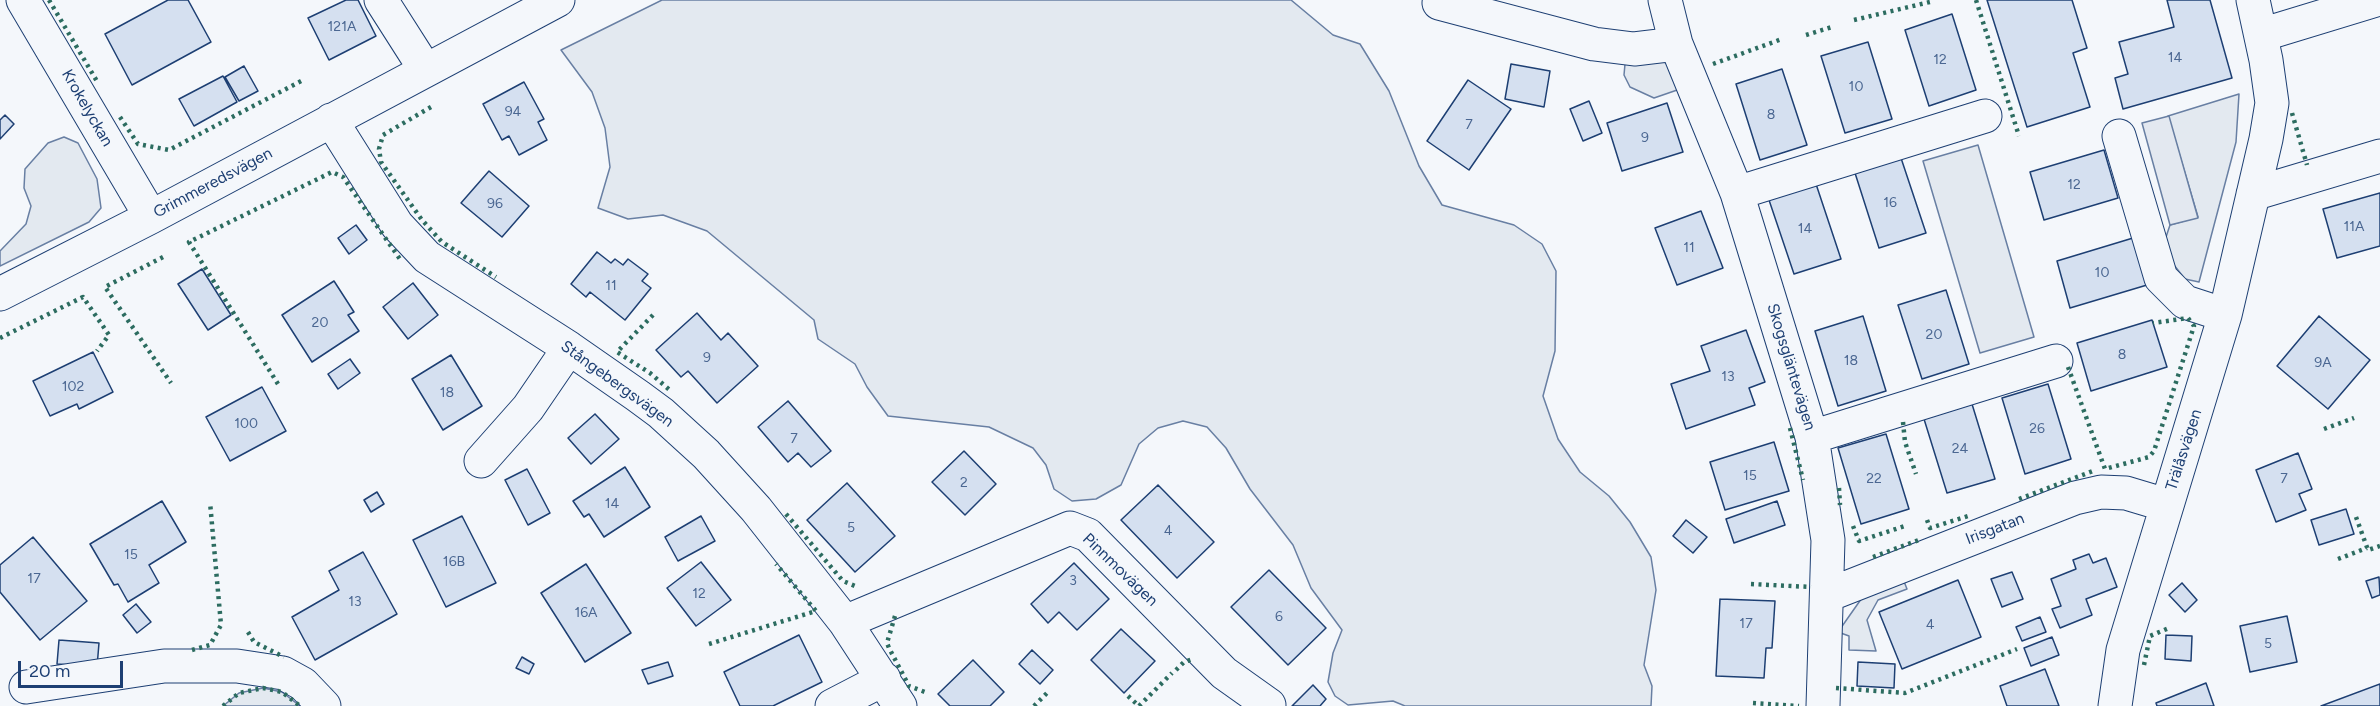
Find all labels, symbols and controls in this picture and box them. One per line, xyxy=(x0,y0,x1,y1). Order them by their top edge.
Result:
house number: 121A xyxy=(328,19,356,35)
house number: 14 xyxy=(2168,50,2182,66)
house number: 12 xyxy=(1933,52,1947,68)
street label: Krokelyckan xyxy=(57,66,117,150)
house number: 10 xyxy=(1849,79,1863,95)
house number: 94 xyxy=(505,104,521,120)
house number: 8 xyxy=(1767,107,1775,123)
house number: 7 xyxy=(1465,117,1473,133)
house number: 9 xyxy=(1641,130,1649,146)
street label: Grimmeredsvägen xyxy=(150,144,276,222)
house number: 12 xyxy=(2067,177,2081,193)
house number: 16 xyxy=(1883,195,1897,211)
house number: 96 xyxy=(487,196,503,212)
house number: 11A xyxy=(2343,219,2365,235)
house number: 14 xyxy=(1798,221,1812,237)
house number: 11 xyxy=(1683,240,1695,256)
house number: 10 xyxy=(2095,265,2109,281)
house number: 11 xyxy=(605,278,617,294)
street label: Skogsgläntevägen xyxy=(1763,301,1819,433)
house number: 20 xyxy=(312,315,328,331)
house number: 20 xyxy=(1926,327,1942,343)
street label: Stångebergsvägen xyxy=(557,337,677,431)
house number: 8 xyxy=(2118,347,2126,363)
house number: 9 xyxy=(703,350,711,366)
house number: 18 xyxy=(1844,353,1858,369)
house number: 9A xyxy=(2314,355,2332,371)
house number: 13 xyxy=(1721,369,1735,385)
house number: 102 xyxy=(62,379,84,395)
house number: 18 xyxy=(440,385,454,401)
street label: Trälåsvägen xyxy=(2162,407,2206,493)
house number: 100 xyxy=(234,416,258,432)
house number: 26 xyxy=(2029,421,2045,437)
house number: 7 xyxy=(790,431,798,447)
house number: 24 xyxy=(1952,441,1968,457)
house number: 15 xyxy=(1743,468,1757,484)
house number: 22 xyxy=(1866,471,1882,487)
house number: 7 xyxy=(2280,471,2288,487)
house number: 2 xyxy=(960,475,968,491)
house number: 14 xyxy=(605,496,619,512)
street label: Irisgatan xyxy=(1963,509,2027,549)
house number: 5 xyxy=(847,520,855,536)
house number: 4 xyxy=(1164,523,1172,539)
street label: Pinnmovägen xyxy=(1078,529,1162,611)
house number: 15 xyxy=(124,547,138,563)
house number: 16B xyxy=(443,554,465,570)
house number: 17 xyxy=(27,571,41,587)
house number: 3 xyxy=(1069,573,1077,589)
house number: 12 xyxy=(692,586,706,602)
house number: 13 xyxy=(348,594,362,610)
house number: 16A xyxy=(574,605,598,621)
house number: 6 xyxy=(1275,609,1283,625)
house number: 17 xyxy=(1739,616,1753,632)
house number: 4 xyxy=(1926,617,1934,633)
house number: 5 xyxy=(2264,636,2272,652)
scale bar xyxy=(21,649,126,687)
text: 20 m xyxy=(29,660,70,682)

